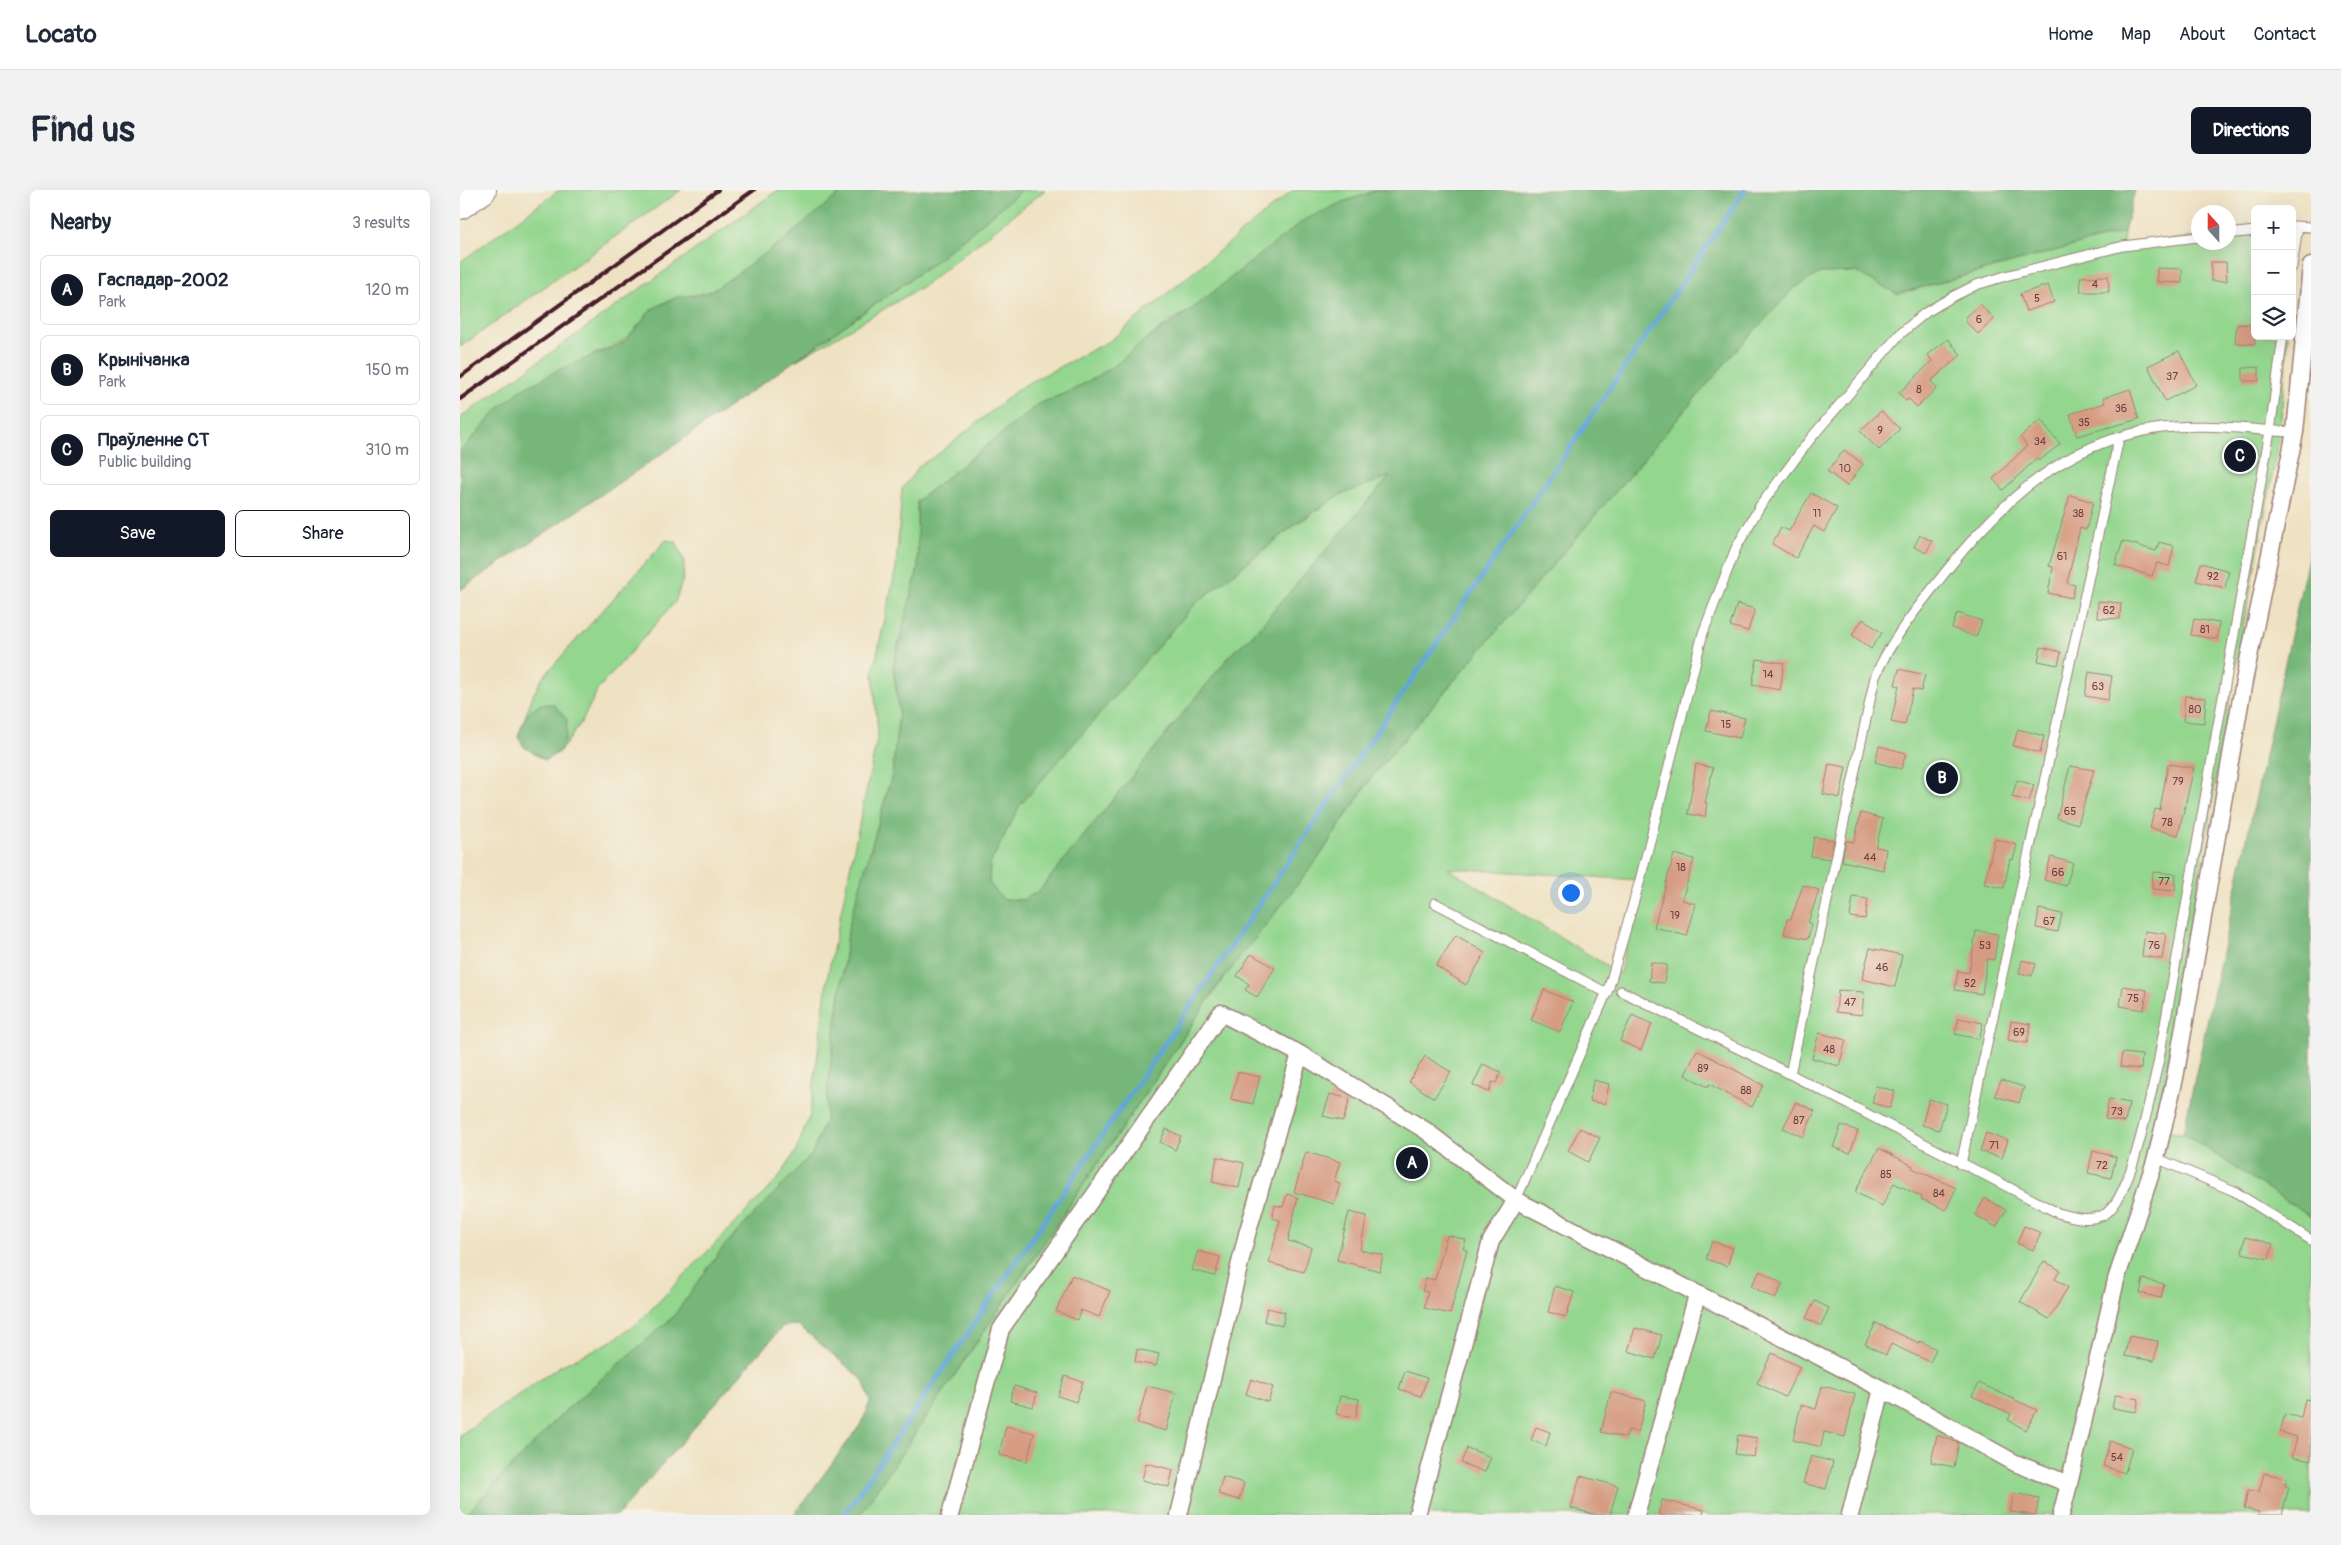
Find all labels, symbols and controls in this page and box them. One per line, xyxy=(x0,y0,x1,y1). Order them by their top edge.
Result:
text: Locato xyxy=(25,20,97,49)
text: Home xyxy=(2048,23,2093,46)
text: Map xyxy=(2121,23,2151,46)
text: About xyxy=(2179,23,2225,46)
text: Contact xyxy=(2253,23,2316,46)
button: Directions xyxy=(2191,107,2311,154)
text: Find us xyxy=(30,108,135,152)
north arrow xyxy=(2191,205,2236,250)
map controls xyxy=(2251,205,2296,340)
button: + xyxy=(2251,205,2296,250)
text: Nearby xyxy=(50,209,111,236)
text: 3 results xyxy=(352,213,410,233)
button: − xyxy=(2251,250,2296,295)
text: Гаспадар-2002 xyxy=(98,268,229,292)
house number: 4 xyxy=(2092,278,2099,291)
text: A xyxy=(62,280,72,300)
text: 120 m xyxy=(365,280,409,300)
text: Park xyxy=(98,292,126,312)
house number: 5 xyxy=(2034,292,2040,305)
button: layers xyxy=(2251,295,2296,340)
house number: 6 xyxy=(1976,313,1982,326)
text: Крынічанка xyxy=(98,348,190,372)
text: B xyxy=(62,360,72,380)
text: 150 m xyxy=(365,360,409,380)
house number: 37 xyxy=(2166,370,2178,383)
text: Park xyxy=(98,372,126,392)
house number: 8 xyxy=(1916,383,1922,396)
house number: 36 xyxy=(2115,402,2127,415)
house number: 35 xyxy=(2078,416,2090,429)
house number: 9 xyxy=(1877,424,1883,437)
text: Праўленне СТ xyxy=(98,428,209,452)
house number: 34 xyxy=(2034,435,2047,448)
pin: C xyxy=(2224,437,2256,475)
text: C xyxy=(62,440,72,460)
text: 310 m xyxy=(365,440,409,460)
text: Public building xyxy=(98,452,191,472)
house number: 10 xyxy=(1839,462,1851,475)
house number: 11 xyxy=(1813,507,1821,520)
house number: 38 xyxy=(2072,507,2084,520)
button: Save xyxy=(50,510,225,557)
button: Share xyxy=(235,510,410,557)
house number: 61 xyxy=(2057,550,2067,563)
house number: 92 xyxy=(2207,570,2219,583)
house number: 62 xyxy=(2103,604,2115,617)
house number: 81 xyxy=(2200,623,2210,636)
house number: 14 xyxy=(1763,668,1774,681)
house number: 63 xyxy=(2092,680,2104,693)
house number: 80 xyxy=(2188,703,2202,716)
house number: 15 xyxy=(1721,718,1731,731)
pin: B xyxy=(1926,759,1958,797)
house number: 79 xyxy=(2172,775,2184,788)
house number: 65 xyxy=(2064,805,2076,818)
house number: 78 xyxy=(2161,816,2173,829)
house number: 44 xyxy=(1864,851,1877,864)
house number: 18 xyxy=(1676,861,1686,874)
house number: 66 xyxy=(2052,866,2064,879)
house number: 77 xyxy=(2158,875,2170,888)
your location xyxy=(1558,880,1584,906)
house number: 19 xyxy=(1670,909,1680,922)
house number: 67 xyxy=(2043,915,2055,928)
house number: 53 xyxy=(1979,939,1991,952)
house number: 76 xyxy=(2148,939,2160,952)
house number: 46 xyxy=(1876,961,1888,974)
house number: 52 xyxy=(1964,977,1976,990)
house number: 75 xyxy=(2127,992,2139,1005)
house number: 47 xyxy=(1844,996,1856,1009)
house number: 69 xyxy=(2013,1026,2025,1039)
house number: 48 xyxy=(1823,1043,1835,1056)
house number: 89 xyxy=(1697,1062,1709,1075)
house number: 88 xyxy=(1740,1084,1752,1097)
house number: 73 xyxy=(2111,1105,2123,1118)
house number: 87 xyxy=(1793,1114,1805,1127)
house number: 71 xyxy=(1989,1139,1999,1152)
pin: A xyxy=(1396,1144,1428,1182)
house number: 72 xyxy=(2096,1159,2108,1172)
house number: 85 xyxy=(1880,1168,1892,1181)
house number: 84 xyxy=(1933,1187,1946,1200)
house number: 54 xyxy=(2111,1451,2124,1464)

